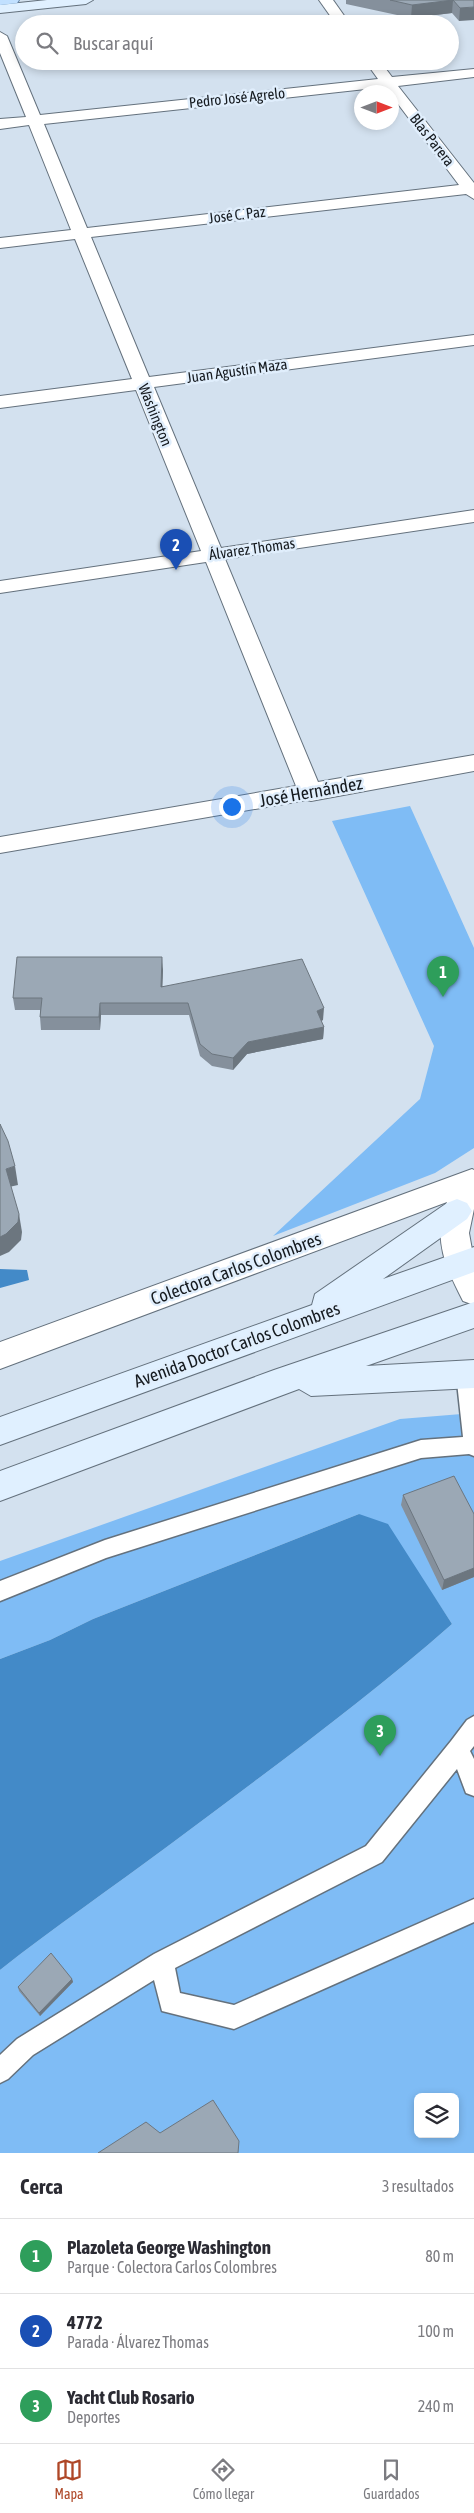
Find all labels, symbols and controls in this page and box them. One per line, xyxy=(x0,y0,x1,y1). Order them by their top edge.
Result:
search box xyxy=(15,15,459,70)
icon: search xyxy=(33,29,61,57)
text: Buscar aquí xyxy=(73,32,153,54)
street label: Pedro José Agrelo xyxy=(188,84,286,111)
north arrow xyxy=(354,85,399,130)
street label: Blas Parera xyxy=(407,110,458,169)
street label: José C. Paz xyxy=(208,203,267,226)
street label: Juan Agustín Maza xyxy=(186,355,288,386)
street label: Washington xyxy=(135,381,176,448)
pin: 2 xyxy=(160,529,192,570)
street label: Álvarez Thomas xyxy=(208,534,296,563)
street label: José Hernández xyxy=(258,772,365,811)
your location xyxy=(219,794,245,820)
pin: 1 xyxy=(427,956,459,997)
street label: Colectora Carlos Colombres xyxy=(148,1228,324,1309)
street label: Avenida Doctor Carlos Colombres xyxy=(131,1297,343,1392)
pin: 3 xyxy=(364,1715,396,1756)
map controls xyxy=(414,2093,459,2138)
button: layers xyxy=(414,2093,459,2138)
text: Cerca xyxy=(20,2174,63,2198)
text: 3 resultados xyxy=(382,2177,454,2195)
text: Plazoleta George Washington xyxy=(67,2236,271,2258)
text: 1 xyxy=(32,2247,40,2265)
text: 80 m xyxy=(425,2247,454,2265)
text: Parque · Colectora Carlos Colombres xyxy=(67,2258,277,2276)
text: 4772 xyxy=(67,2311,103,2333)
text: 2 xyxy=(32,2322,40,2340)
text: 100 m xyxy=(418,2322,454,2340)
text: Parada · Álvarez Thomas xyxy=(67,2333,209,2351)
text: Yacht Club Rosario xyxy=(67,2386,195,2408)
text: 3 xyxy=(32,2397,40,2415)
text: 240 m xyxy=(418,2397,454,2415)
text: Deportes xyxy=(67,2408,120,2426)
tab: Mapa xyxy=(55,2456,84,2502)
tab: Cómo llegar xyxy=(193,2456,254,2502)
tab: Guardados xyxy=(363,2456,419,2502)

